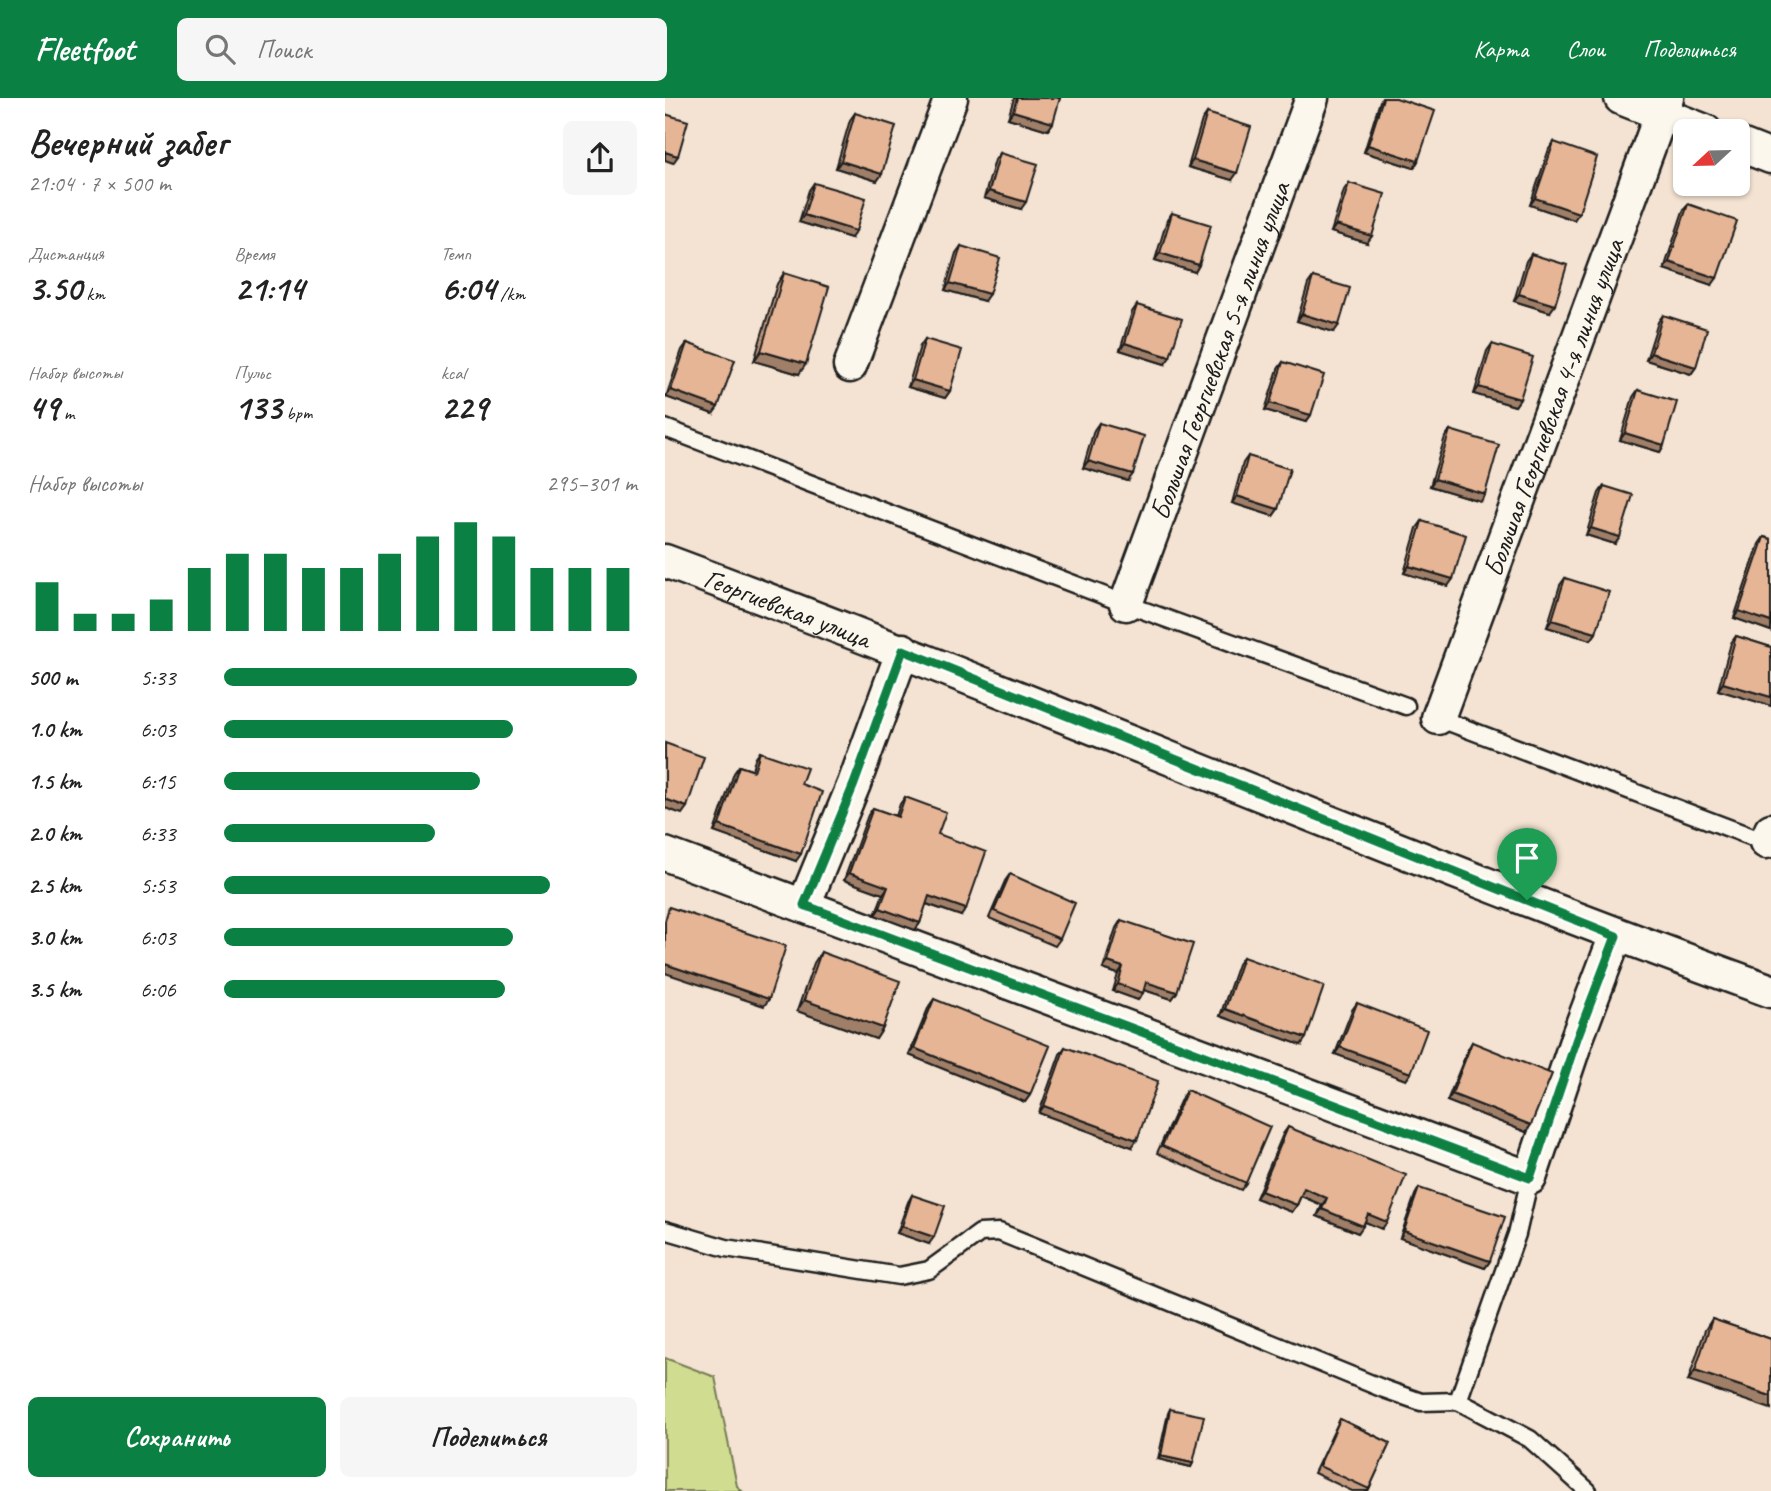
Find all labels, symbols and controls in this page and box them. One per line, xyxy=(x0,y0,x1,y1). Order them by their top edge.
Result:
search box xyxy=(177,18,667,81)
text: Fleetfoot xyxy=(35,28,135,70)
icon: search xyxy=(201,30,239,68)
text: Поиск xyxy=(257,33,312,66)
text: Карта xyxy=(1474,34,1528,64)
text: Слои xyxy=(1566,34,1605,64)
text: Поделиться xyxy=(1643,34,1736,64)
text: Вечерний забег xyxy=(28,119,227,166)
north arrow xyxy=(1673,119,1750,196)
map controls xyxy=(1673,119,1750,196)
button: share xyxy=(563,121,637,195)
text: 21:04 · 7 × 500 m xyxy=(28,169,171,198)
street label: Большая Георгиевская 5-я линия улица xyxy=(1142,175,1298,524)
street label: Большая Георгиевская 4-я линия улица xyxy=(1475,232,1632,581)
text: Дистанция xyxy=(28,242,104,266)
text: Время xyxy=(234,242,274,266)
text: Темп xyxy=(441,242,471,266)
text: 3.50 xyxy=(28,266,82,311)
text: 21:14 xyxy=(234,266,304,311)
text: 6:04 xyxy=(441,266,496,311)
text: km xyxy=(82,282,105,306)
text: /km xyxy=(496,282,525,306)
text: Набор высоты xyxy=(28,361,122,385)
text: Пульс xyxy=(234,361,271,385)
text: kcal xyxy=(441,361,466,385)
text: 49 xyxy=(28,385,59,430)
text: 133 xyxy=(234,385,282,430)
text: 229 xyxy=(441,385,488,430)
text: m xyxy=(59,401,74,425)
text: bpm xyxy=(282,401,312,425)
text: Набор высоты xyxy=(28,469,142,498)
text: 295–301 m xyxy=(546,469,637,498)
street label: Георгиевская улица xyxy=(699,560,878,657)
text: 500 m xyxy=(28,663,77,692)
text: 5:33 xyxy=(140,663,176,692)
text: 1.0 km xyxy=(28,715,82,744)
text: 6:03 xyxy=(140,715,176,744)
text: 1.5 km xyxy=(28,767,81,796)
text: 6:15 xyxy=(140,767,176,796)
text: 2.0 km xyxy=(28,819,82,848)
text: 6:33 xyxy=(140,819,176,848)
pin xyxy=(1497,828,1557,900)
icon: arrive xyxy=(1508,839,1546,877)
text: 2.5 km xyxy=(28,871,81,900)
text: 5:53 xyxy=(140,871,176,900)
text: 3.0 km xyxy=(28,923,82,952)
text: 6:03 xyxy=(140,923,176,952)
text: 3.5 km xyxy=(28,975,81,1004)
text: 6:06 xyxy=(140,975,176,1004)
button: Сохранить xyxy=(28,1397,326,1477)
button: Поделиться xyxy=(340,1397,637,1477)

